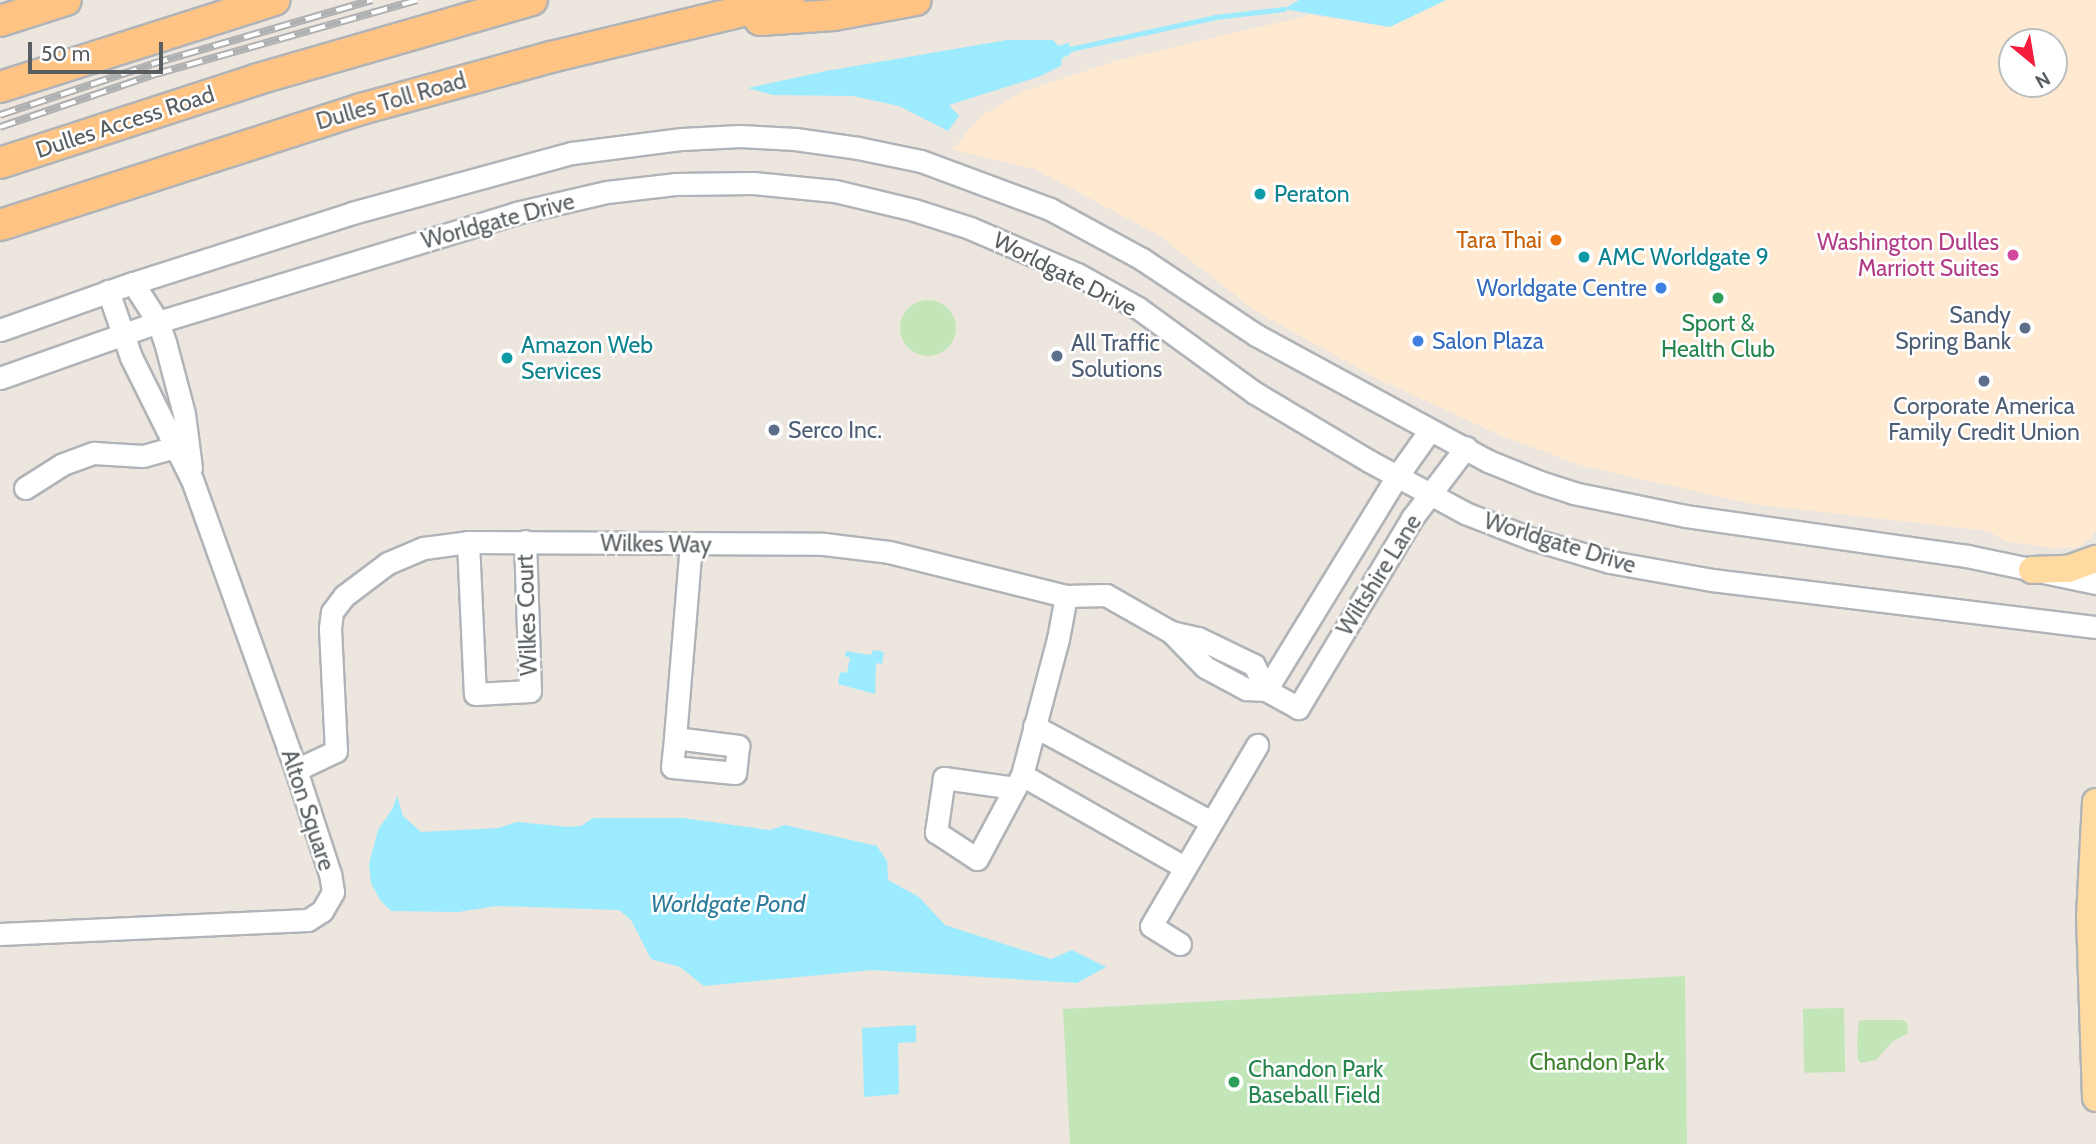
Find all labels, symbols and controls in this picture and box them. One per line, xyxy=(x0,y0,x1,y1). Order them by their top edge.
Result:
scale bar xyxy=(32,28,166,72)
north arrow xyxy=(1998,28,2068,98)
text: 50 m xyxy=(41,41,90,66)
street label: Dulles Toll Road xyxy=(313,66,469,136)
text: N xyxy=(2031,67,2054,93)
street label: Dulles Access Road xyxy=(32,80,218,164)
place label: Peraton xyxy=(1274,180,1350,208)
marker: Peraton xyxy=(1252,186,1268,202)
street label: Worldgate Drive xyxy=(418,187,578,255)
street label: Worldgate Drive xyxy=(989,226,1141,322)
place label: Tara Thai xyxy=(1456,226,1542,254)
place label: Washington Dulles Marriott Suites xyxy=(1817,228,1999,282)
marker: Tara Thai xyxy=(1548,232,1564,248)
place label: AMC Worldgate 9 xyxy=(1598,243,1769,271)
marker: Washington Dulles Marriott Suites xyxy=(2005,247,2021,263)
marker: AMC Worldgate 9 xyxy=(1576,249,1592,265)
place label: Worldgate Centre xyxy=(1476,274,1647,302)
marker: Worldgate Centre xyxy=(1653,280,1669,296)
marker: Sport & Health Club xyxy=(1710,290,1726,306)
place label: Sandy Spring Bank xyxy=(1895,301,2011,355)
place label: Sport & Health Club xyxy=(1661,309,1775,363)
marker: Sandy Spring Bank xyxy=(2017,320,2033,336)
place label: Salon Plaza xyxy=(1432,327,1544,355)
place label: All Traffic Solutions xyxy=(1071,329,1162,383)
place label: Amazon Web Services xyxy=(521,331,653,385)
marker: Salon Plaza xyxy=(1410,333,1426,349)
marker: All Traffic Solutions xyxy=(1049,348,1065,364)
marker: Amazon Web Services xyxy=(499,350,515,366)
marker: Corporate America Family Credit Union xyxy=(1976,373,1992,389)
place label: Corporate America Family Credit Union xyxy=(1888,392,2080,446)
place label: Serco Inc. xyxy=(788,416,882,444)
marker: Serco Inc. xyxy=(766,422,782,438)
street label: Worldgate Drive xyxy=(1481,507,1639,579)
street label: Wiltshire Lane xyxy=(1331,509,1427,641)
street label: Wilkes Way xyxy=(600,529,712,559)
street label: Wilkes Court xyxy=(511,554,543,676)
street label: Alton Square xyxy=(275,746,341,874)
water label: Worldgate Pond xyxy=(650,890,806,918)
park label: Chandon Park xyxy=(1529,1048,1665,1076)
place label: Chandon Park Baseball Field xyxy=(1248,1055,1383,1109)
marker: Chandon Park Baseball Field xyxy=(1226,1074,1242,1090)

